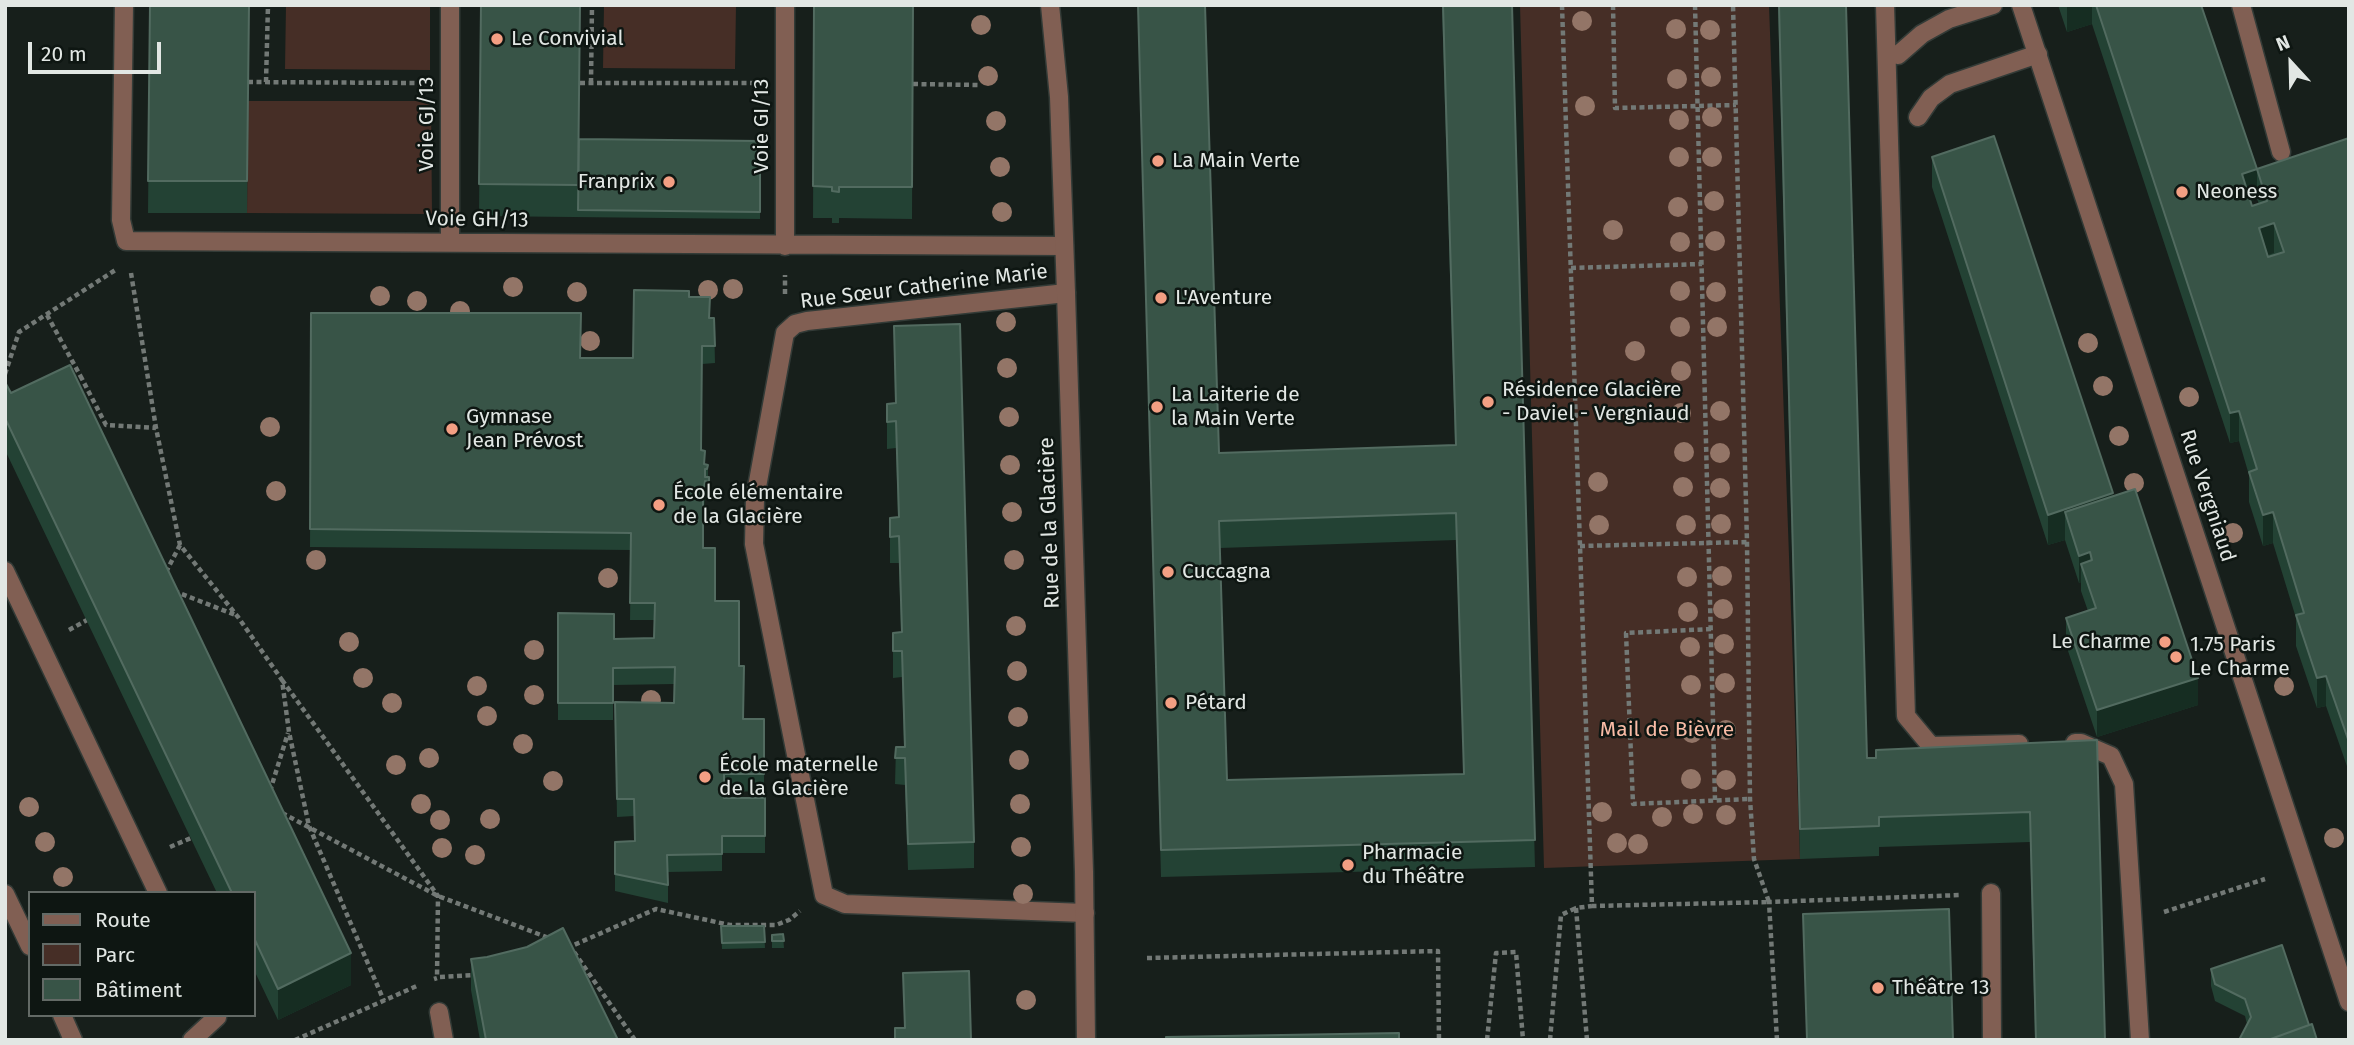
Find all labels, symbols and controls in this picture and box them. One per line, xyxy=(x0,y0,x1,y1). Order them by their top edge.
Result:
place label: Le Convivial xyxy=(511,26,624,52)
scale bar xyxy=(32,28,164,72)
north arrow xyxy=(2256,28,2326,98)
text: N xyxy=(2273,30,2293,56)
marker: Le Convivial xyxy=(489,31,505,47)
text: 20 m xyxy=(41,41,87,67)
street label: Voie GJ/13 xyxy=(414,76,440,172)
street label: Voie GI/13 xyxy=(749,78,775,174)
place label: La Main Verte xyxy=(1172,148,1300,174)
marker: La Main Verte xyxy=(1150,153,1166,169)
place label: Franprix xyxy=(578,169,655,195)
marker: Franprix xyxy=(661,174,677,190)
place label: Neoness xyxy=(2196,179,2277,205)
marker: Neoness xyxy=(2174,184,2190,200)
street label: Voie GH/13 xyxy=(425,207,529,233)
street label: Rue Sœur Catherine Marie xyxy=(799,259,1049,315)
place label: L'Aventure xyxy=(1175,285,1272,311)
marker: L'Aventure xyxy=(1153,290,1169,306)
place label: Résidence Glacière - Daviel - Vergniaud xyxy=(1502,377,1690,427)
place label: La Laiterie de la Main Verte xyxy=(1171,382,1300,432)
marker: Résidence Glacière - Daviel - Vergniaud xyxy=(1480,394,1496,410)
marker: La Laiterie de la Main Verte xyxy=(1149,399,1165,415)
place label: Gymnase Jean Prévost xyxy=(466,404,583,454)
marker: Gymnase Jean Prévost xyxy=(444,421,460,437)
street label: Rue Vergniaud xyxy=(2174,427,2240,565)
street label: Rue de la Glacière xyxy=(1034,437,1066,609)
place label: École élémentaire de la Glacière xyxy=(673,480,843,530)
marker: École élémentaire de la Glacière xyxy=(651,497,667,513)
place label: Cuccagna xyxy=(1182,559,1271,585)
marker: Cuccagna xyxy=(1160,564,1176,580)
place label: Le Charme xyxy=(2051,629,2151,655)
place label: 1.75 Paris Le Charme xyxy=(2190,632,2290,682)
marker: Le Charme xyxy=(2157,634,2173,650)
marker: 1.75 Paris Le Charme xyxy=(2168,649,2184,665)
place label: Pétard xyxy=(1185,690,1247,716)
marker: Pétard xyxy=(1163,695,1179,711)
park label: Mail de Bièvre xyxy=(1600,717,1734,743)
place label: École maternelle de la Glacière xyxy=(719,752,878,802)
marker: École maternelle de la Glacière xyxy=(697,769,713,785)
place label: Pharmacie du Théâtre xyxy=(1362,840,1465,890)
marker: Pharmacie du Théâtre xyxy=(1340,857,1356,873)
legend xyxy=(28,891,256,1017)
text: Route xyxy=(95,907,151,933)
text: Parc xyxy=(95,942,135,968)
place label: Théâtre 13 xyxy=(1892,975,1989,1001)
text: Bâtiment xyxy=(95,977,182,1003)
marker: Théâtre 13 xyxy=(1870,980,1886,996)

